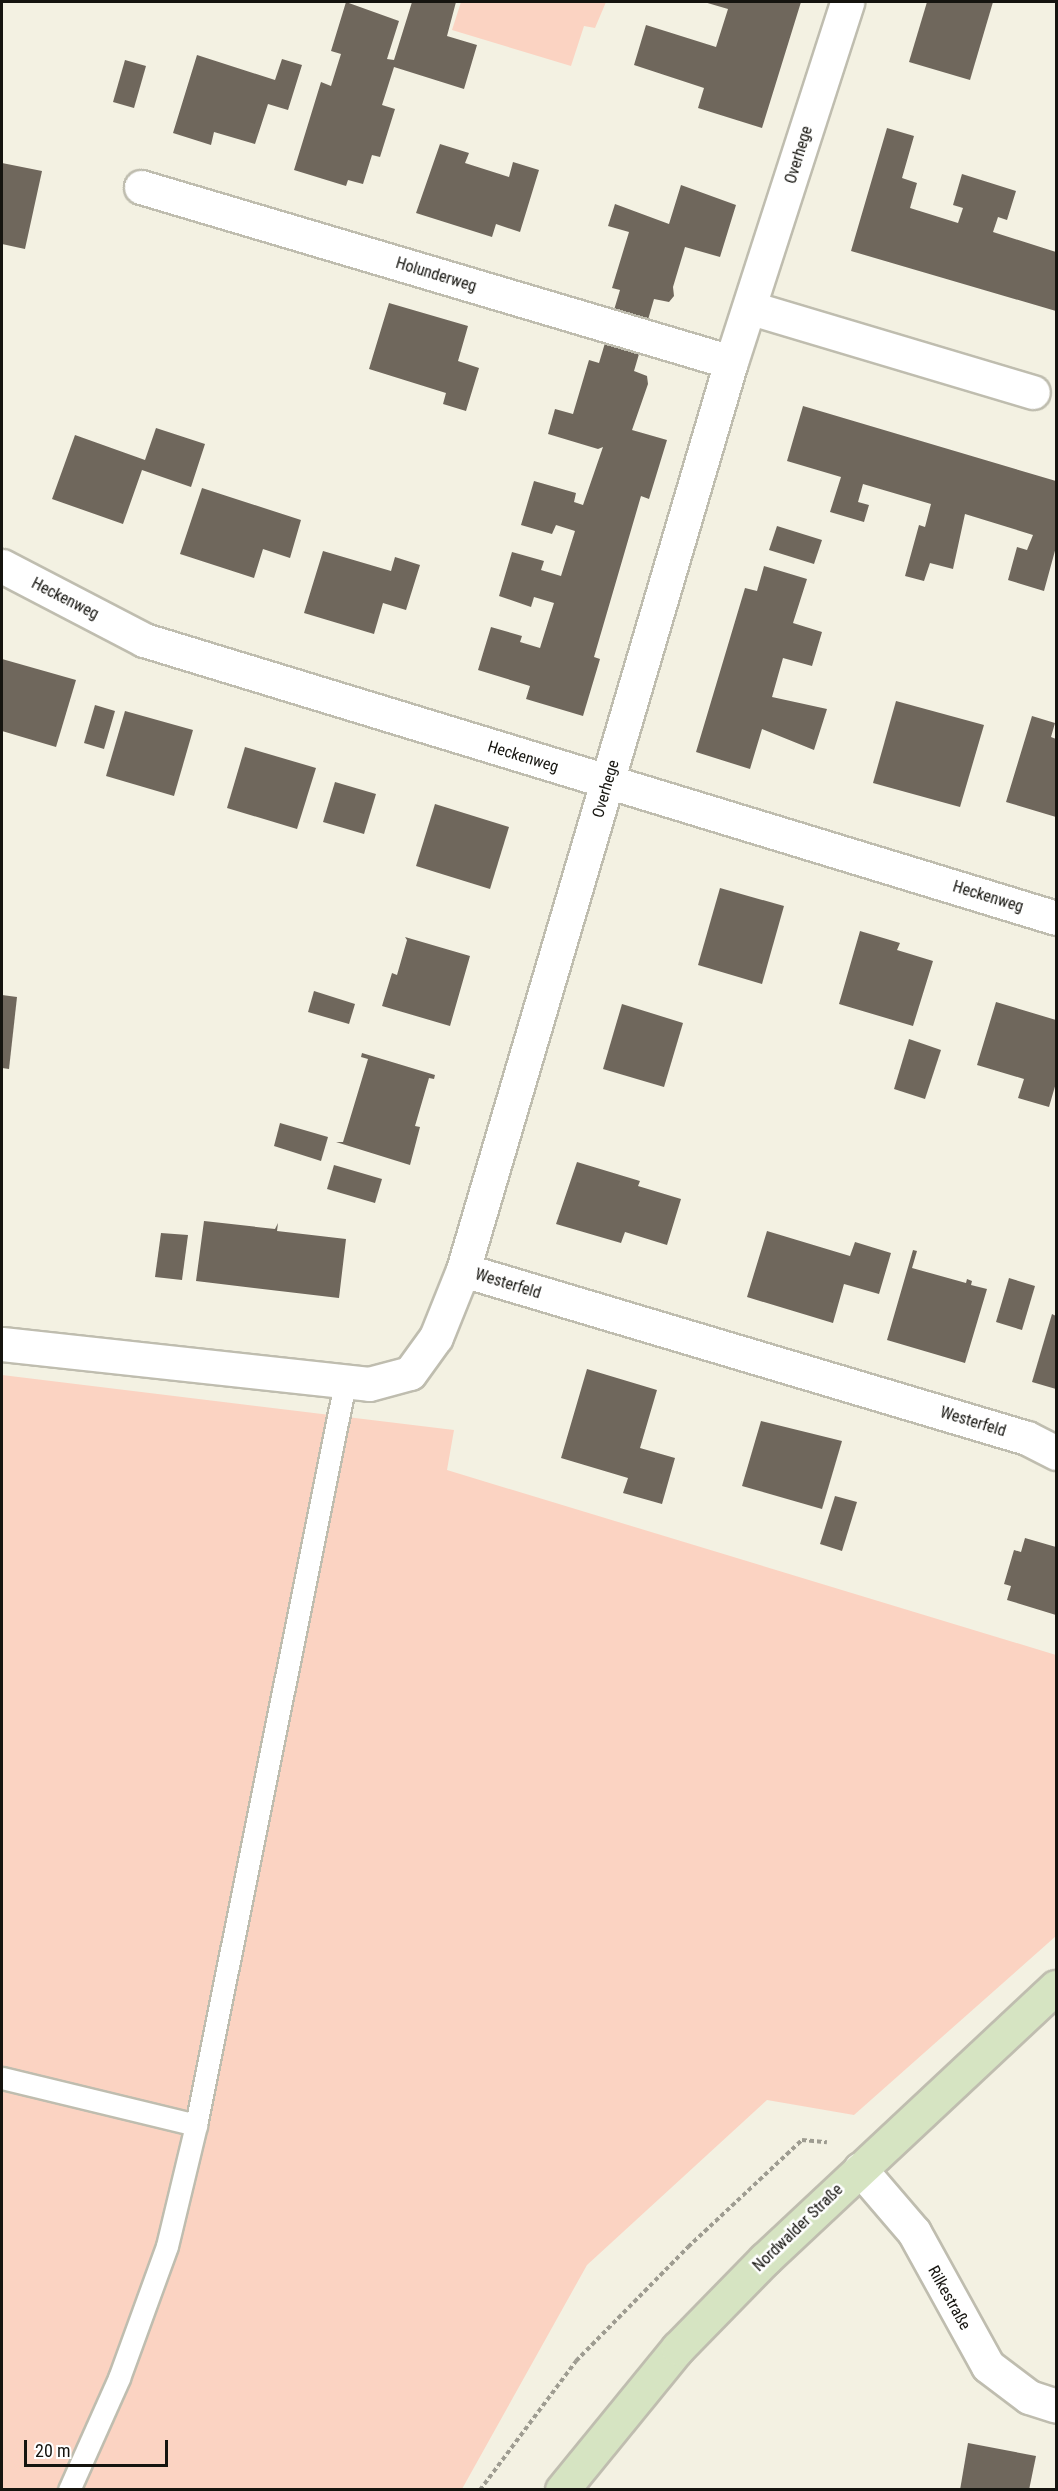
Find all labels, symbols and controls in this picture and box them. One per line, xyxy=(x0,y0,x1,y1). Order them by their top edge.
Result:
street label: Overhege xyxy=(781,124,817,186)
street label: Holunderweg xyxy=(393,254,479,296)
street label: Heckenweg xyxy=(28,574,102,624)
street label: Heckenweg xyxy=(485,737,561,777)
street label: Overhege xyxy=(589,758,623,820)
street label: Heckenweg xyxy=(950,877,1026,917)
street label: Westerfeld xyxy=(473,1265,543,1303)
street label: Westerfeld xyxy=(938,1403,1008,1441)
street label: Nordwalder Straße xyxy=(749,2180,847,2276)
street label: Rilkestraße xyxy=(924,2263,974,2333)
scale bar xyxy=(27,2428,171,2466)
text: 20 m xyxy=(35,2440,70,2461)

